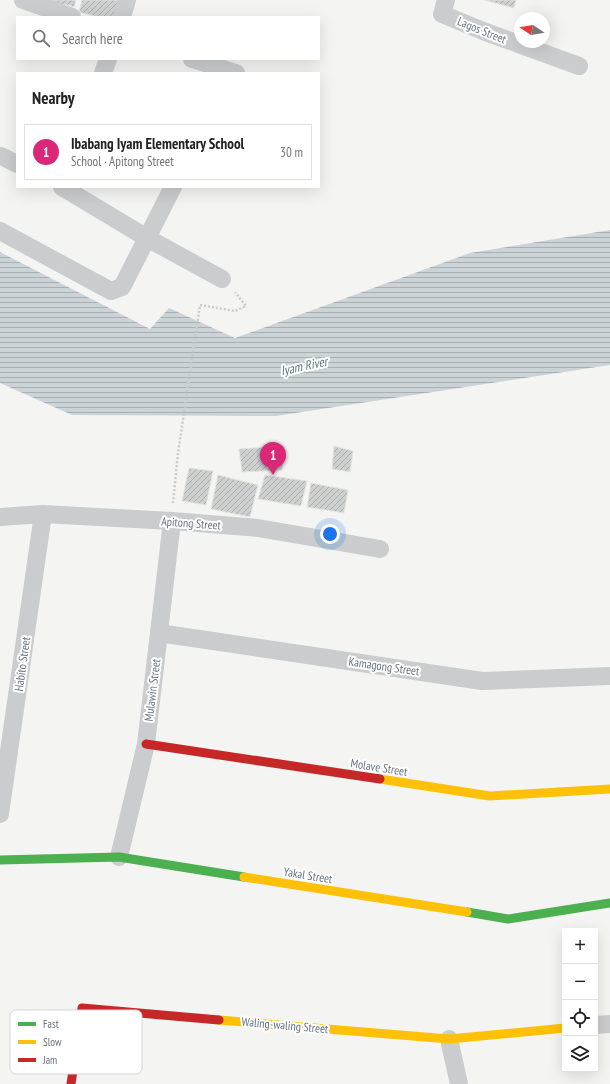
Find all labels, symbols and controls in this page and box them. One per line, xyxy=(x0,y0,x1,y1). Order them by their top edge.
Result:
north arrow xyxy=(514,12,550,48)
street label: Lagos Street xyxy=(455,13,509,47)
search box xyxy=(16,16,320,60)
icon: search xyxy=(30,27,52,49)
text: Search here xyxy=(62,29,123,48)
text: Nearby xyxy=(32,87,75,109)
text: Ibabang Iyam Elementary School xyxy=(71,134,244,153)
text: 1 xyxy=(43,144,49,161)
text: 30 m xyxy=(280,144,303,161)
text: School · Apitong Street xyxy=(71,153,174,170)
water label: Iyam River xyxy=(279,352,331,379)
pin: 1 xyxy=(260,442,286,475)
street label: Apitong Street xyxy=(161,513,222,533)
your location xyxy=(320,524,340,544)
street label: Habito Street xyxy=(11,635,33,692)
street label: Kamagong Street xyxy=(348,654,421,678)
street label: Mulawin Street xyxy=(141,657,163,722)
street label: Molave Street xyxy=(349,755,409,779)
street label: Yakal Street xyxy=(283,864,334,886)
map controls xyxy=(562,928,598,1072)
button: + xyxy=(562,928,598,964)
button: − xyxy=(562,964,598,1000)
button: locate xyxy=(562,1000,598,1036)
legend xyxy=(10,1010,142,1074)
street label: Waling-waling Street xyxy=(241,1014,330,1036)
text: Fast xyxy=(43,1017,59,1031)
text: Slow xyxy=(43,1035,62,1049)
button: layers xyxy=(562,1036,598,1072)
text: Jam xyxy=(42,1053,57,1067)

